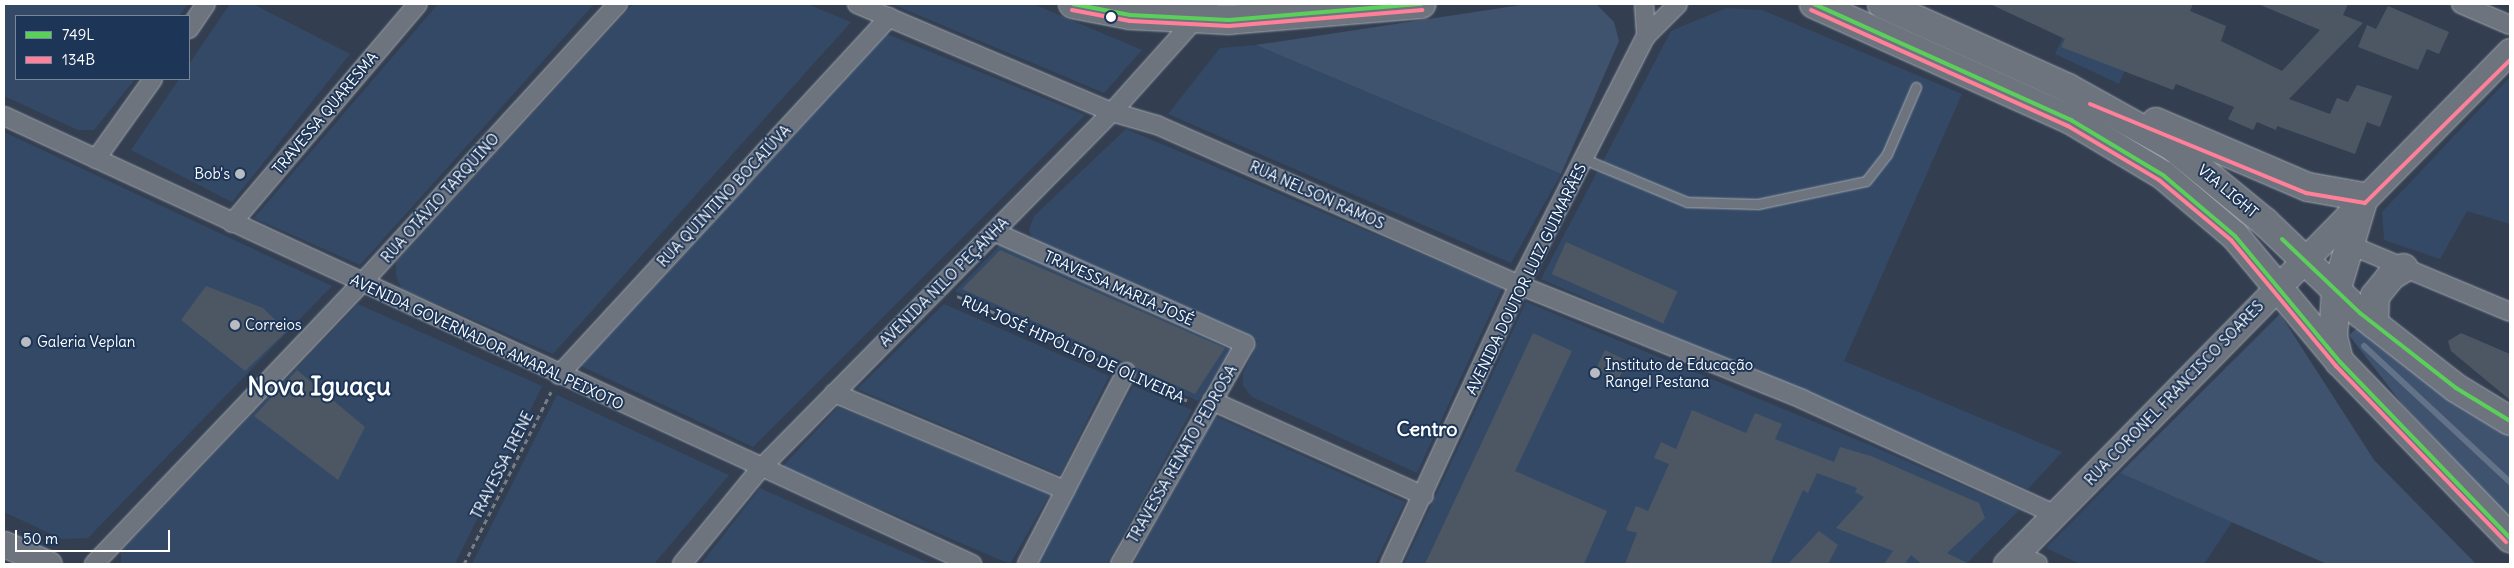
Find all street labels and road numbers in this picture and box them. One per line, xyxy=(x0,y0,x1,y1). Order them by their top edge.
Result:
street label: TRAVESSA QUARESMA xyxy=(269,48,381,178)
street label: RUA QUINTINO BOCAIÚVA xyxy=(653,121,795,271)
street label: RUA OTÁVIO TARQUINO xyxy=(377,130,503,266)
street label: RUA NELSON RAMOS xyxy=(1247,157,1387,233)
street label: AVENIDA DOUTOR LUIZ GUIMARÃES xyxy=(1462,160,1590,398)
street label: VIA LIGHT xyxy=(2194,161,2262,221)
street label: AVENIDA NILO PEÇANHA xyxy=(876,214,1012,350)
street label: TRAVESSA MARIA JOSÉ xyxy=(1041,247,1197,329)
street label: AVENIDA GOVERNADOR AMARAL PEIXOTO xyxy=(348,271,626,413)
street label: RUA JOSÉ HIPÓLITO DE OLIVEIRA xyxy=(959,292,1187,406)
street label: RUA CORONEL FRANCISCO SOARES xyxy=(2081,297,2267,489)
street label: TRAVESSA RENATO PEDROSA xyxy=(1124,362,1240,546)
street label: TRAVESSA IRENE xyxy=(467,408,537,522)

